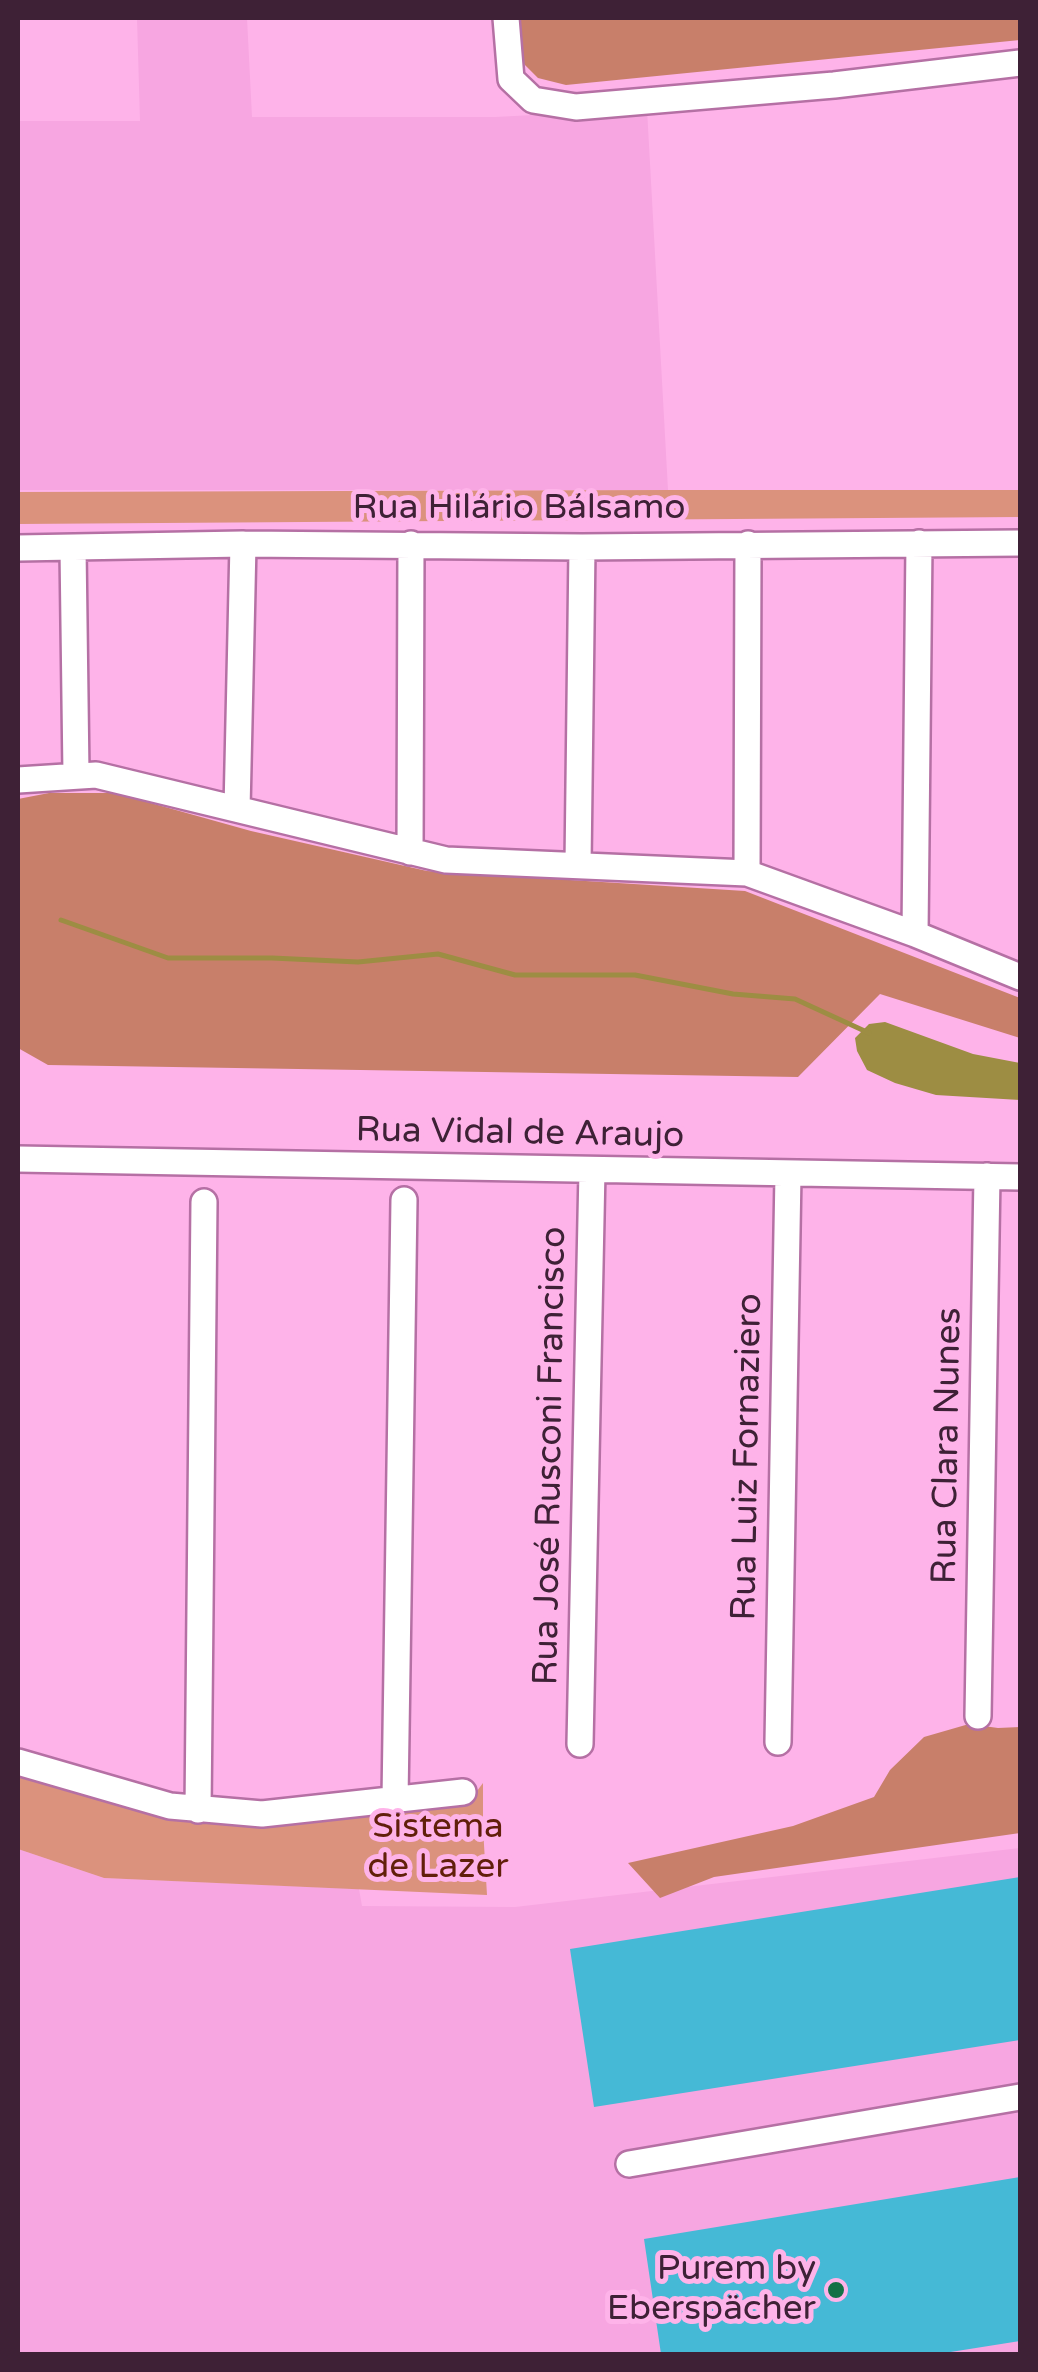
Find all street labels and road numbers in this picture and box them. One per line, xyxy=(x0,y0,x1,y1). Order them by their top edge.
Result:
street label: Rua Hilário Bálsamo xyxy=(352,488,686,530)
street label: Rua Vidal de Araujo xyxy=(355,1110,685,1158)
street label: Rua José Rusconi Francisco xyxy=(526,1226,576,1686)
street label: Rua Luiz Fornaziero xyxy=(724,1293,772,1621)
street label: Rua Clara Nunes xyxy=(925,1307,971,1585)

